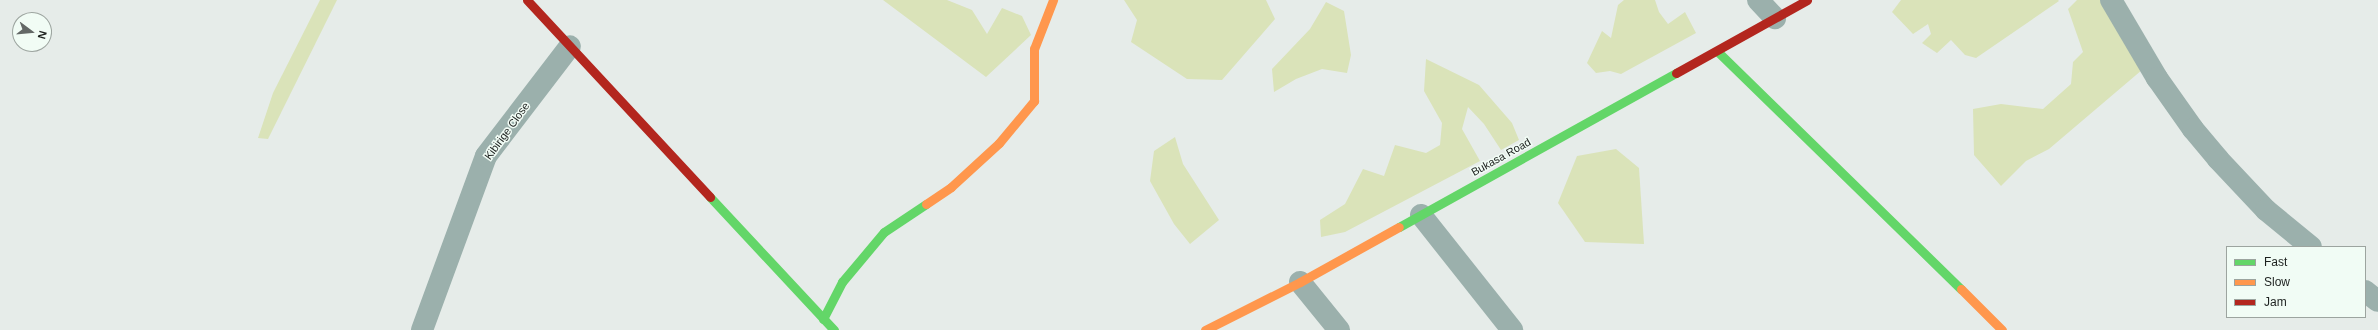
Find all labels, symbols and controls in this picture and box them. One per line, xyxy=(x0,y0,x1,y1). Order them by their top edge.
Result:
north arrow xyxy=(12,12,52,52)
text: N xyxy=(36,30,49,41)
street label: Kibirige Close xyxy=(482,100,532,162)
street label: Bukasa Road xyxy=(1469,135,1533,179)
legend xyxy=(2226,246,2366,318)
text: Fast xyxy=(2264,255,2287,269)
text: Slow xyxy=(2264,275,2290,289)
text: Jam xyxy=(2264,295,2287,309)

